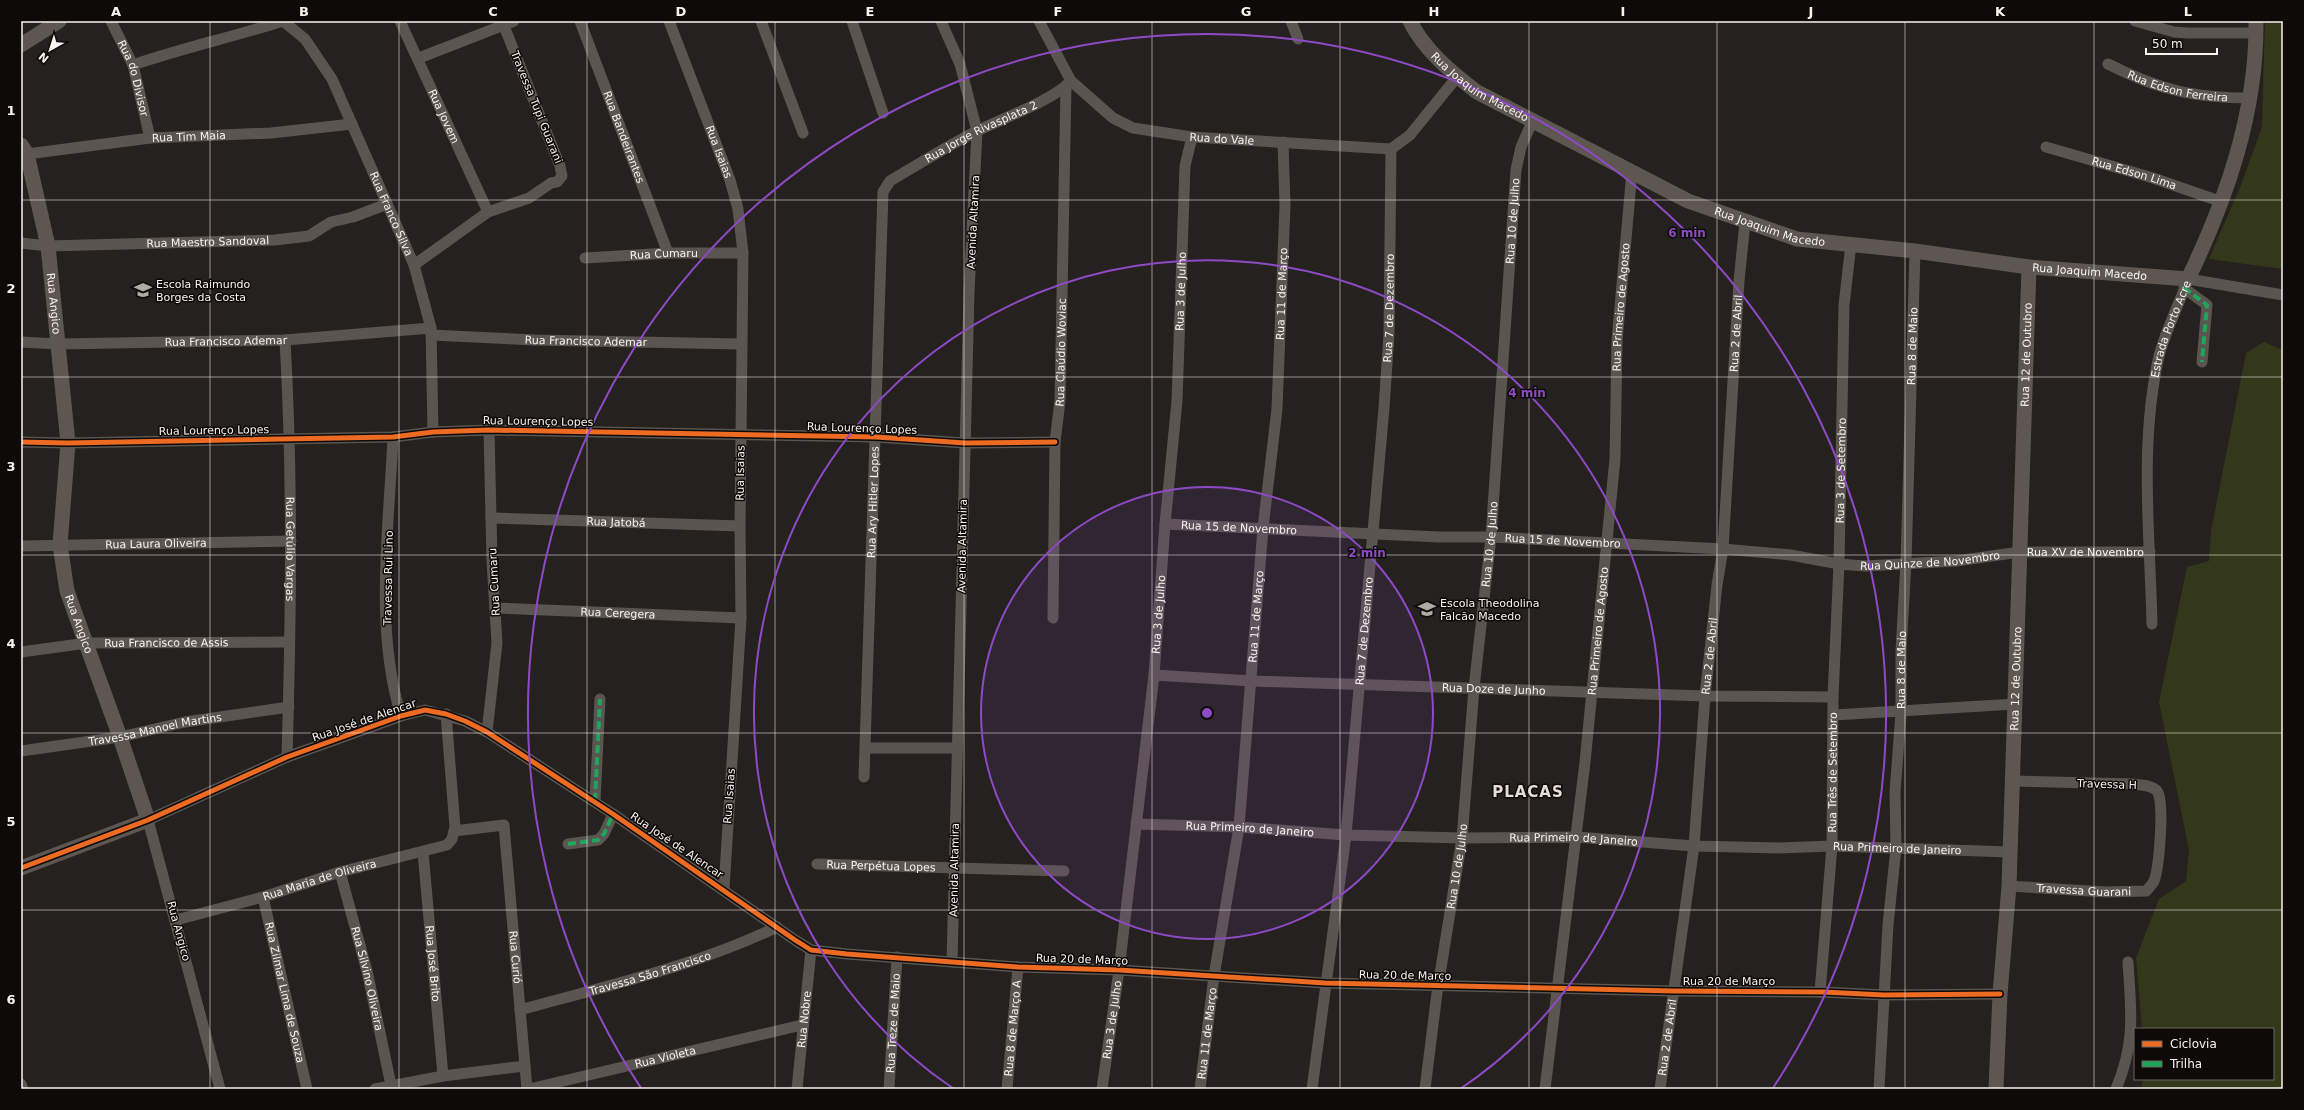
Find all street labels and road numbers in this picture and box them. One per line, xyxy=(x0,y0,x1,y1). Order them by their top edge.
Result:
street label: Rua do Divisor xyxy=(115,38,151,118)
street label: Travessa Tupi Guarani xyxy=(508,48,565,165)
street label: Rua Joaquim Macedo xyxy=(1428,50,1531,125)
street label: Rua Edson Ferreira xyxy=(2125,68,2228,104)
street label: Rua Jovem xyxy=(425,87,462,146)
street label: Rua Bandeirantes xyxy=(600,89,647,185)
street label: Rua Jorge Rivasplata 2 xyxy=(923,98,1040,166)
street label: Rua Isaias xyxy=(703,124,735,180)
street label: Rua Tim Maia xyxy=(152,129,226,145)
street label: Rua do Vale xyxy=(1189,131,1255,148)
street label: Rua Edson Lima xyxy=(2090,155,2178,193)
street label: Rua Franco Silva xyxy=(367,170,415,258)
street label: Avenida Altamira xyxy=(965,175,982,269)
street label: Rua 10 de Julho xyxy=(1504,177,1522,264)
street label: Rua Joaquim Macedo xyxy=(1713,205,1826,249)
street label: Rua Maestro Sandoval xyxy=(146,234,269,250)
street label: Rua Primeiro de Agosto xyxy=(1610,242,1633,371)
street label: Rua Cumaru xyxy=(630,247,698,262)
street label: Rua 11 de Março xyxy=(1274,247,1290,340)
street label: Rua 3 de Julho xyxy=(1173,251,1189,331)
street label: Rua 7 de Dezembro xyxy=(1381,253,1397,363)
street label: Rua Joaquim Macedo xyxy=(2032,261,2148,283)
street label: Rua Angico xyxy=(44,272,63,335)
street label: Estrada Porto Acre xyxy=(2149,279,2194,379)
street label: Rua 2 de Abril xyxy=(1728,294,1745,372)
street label: Rua Claúdio Woviac xyxy=(1053,298,1069,407)
street label: Rua 12 de Outubro xyxy=(2018,302,2035,407)
street label: Rua 8 de Maio xyxy=(1905,307,1920,385)
street label: Rua Francisco Ademar xyxy=(165,334,288,349)
street label: Rua Francisco Ademar xyxy=(524,334,648,349)
street label: Rua Lourenço Lopes xyxy=(483,414,594,429)
street label: Rua 3 de Setembro xyxy=(1834,417,1849,524)
street label: Rua Lourenço Lopes xyxy=(807,420,918,437)
street label: Rua Lourenço Lopes xyxy=(159,423,270,438)
street label: Rua Isaias xyxy=(734,445,747,501)
street label: Rua Ary Hitler Lopes xyxy=(865,446,882,558)
street label: Rua Getúlio Vargas xyxy=(283,497,297,602)
street label: Avenida Altamira xyxy=(955,499,970,593)
street label: Rua 10 de Julho xyxy=(1479,501,1500,588)
street label: Rua Jatobá xyxy=(586,515,646,530)
street label: Rua 15 de Novembro xyxy=(1181,519,1297,537)
street label: Travessa Rui Lino xyxy=(381,530,396,627)
street label: Rua 15 de Novembro xyxy=(1504,532,1621,551)
street label: Rua Laura Oliveira xyxy=(105,537,207,551)
street label: Rua XV de Novembro xyxy=(2027,546,2144,559)
street label: Rua Cumaru xyxy=(486,548,503,616)
street label: Rua Quinze de Novembro xyxy=(1859,549,2001,573)
street label: Rua Primeiro de Agosto xyxy=(1586,566,1611,696)
street label: Rua 11 de Março xyxy=(1246,570,1267,663)
street label: Rua 3 de Julho xyxy=(1150,574,1168,654)
street label: Rua 7 de Dezembro xyxy=(1353,576,1376,686)
street label: Rua Angico xyxy=(62,593,95,656)
street label: Rua Ceregera xyxy=(580,605,656,622)
street label: Rua 2 de Abril xyxy=(1699,617,1720,695)
street label: Rua 12 de Outubro xyxy=(2008,626,2024,731)
street label: Rua 8 de Maio xyxy=(1895,630,1909,709)
street label: Rua Francisco de Assis xyxy=(104,636,229,650)
street label: Rua Doze de Junho xyxy=(1442,681,1546,698)
street label: Rua José de Alencar xyxy=(310,696,418,744)
street label: Travessa Manoel Martins xyxy=(87,711,223,749)
street label: Rua Três de Setembro xyxy=(1826,712,1840,833)
street label: Rua Isaias xyxy=(721,768,738,824)
street label: Travessa H xyxy=(2076,777,2137,792)
street label: Rua José de Alencar xyxy=(628,809,726,882)
street label: Rua Primeiro de Janeiro xyxy=(1185,819,1315,840)
street label: Avenida Altamira xyxy=(947,823,962,917)
street label: Rua 10 de Julho xyxy=(1445,823,1470,910)
street label: Rua Primeiro de Janeiro xyxy=(1509,831,1638,849)
street label: Rua Primeiro de Janeiro xyxy=(1833,840,1962,857)
street label: Rua Maria de Oliveira xyxy=(261,857,378,904)
street label: Rua Perpétua Lopes xyxy=(826,858,936,874)
street label: Travessa Guarani xyxy=(2035,882,2131,899)
street label: Rua Angico xyxy=(164,900,193,963)
street label: Rua Zilmar Lima de Souza xyxy=(262,921,307,1064)
street label: Rua Silvino Oliveira xyxy=(348,925,385,1032)
street label: Rua José Brito xyxy=(423,925,442,1003)
street label: Rua Curió xyxy=(506,930,524,985)
street label: Travessa São Francisco xyxy=(587,949,713,998)
street label: Rua 20 de Março xyxy=(1036,951,1129,968)
street label: Rua 20 de Março xyxy=(1359,968,1452,983)
street label: Rua Treze de Maio xyxy=(884,973,903,1073)
street label: Rua 20 de Março xyxy=(1683,975,1775,988)
street label: Rua 8 de Março A xyxy=(1002,979,1024,1077)
street label: Rua 3 de Julho xyxy=(1100,979,1124,1060)
street label: Rua 11 de Março xyxy=(1195,987,1220,1080)
street label: Rua Nobre xyxy=(795,990,814,1049)
street label: Rua 2 de Abril xyxy=(1656,998,1679,1077)
street label: Rua Violeta xyxy=(634,1044,697,1071)

